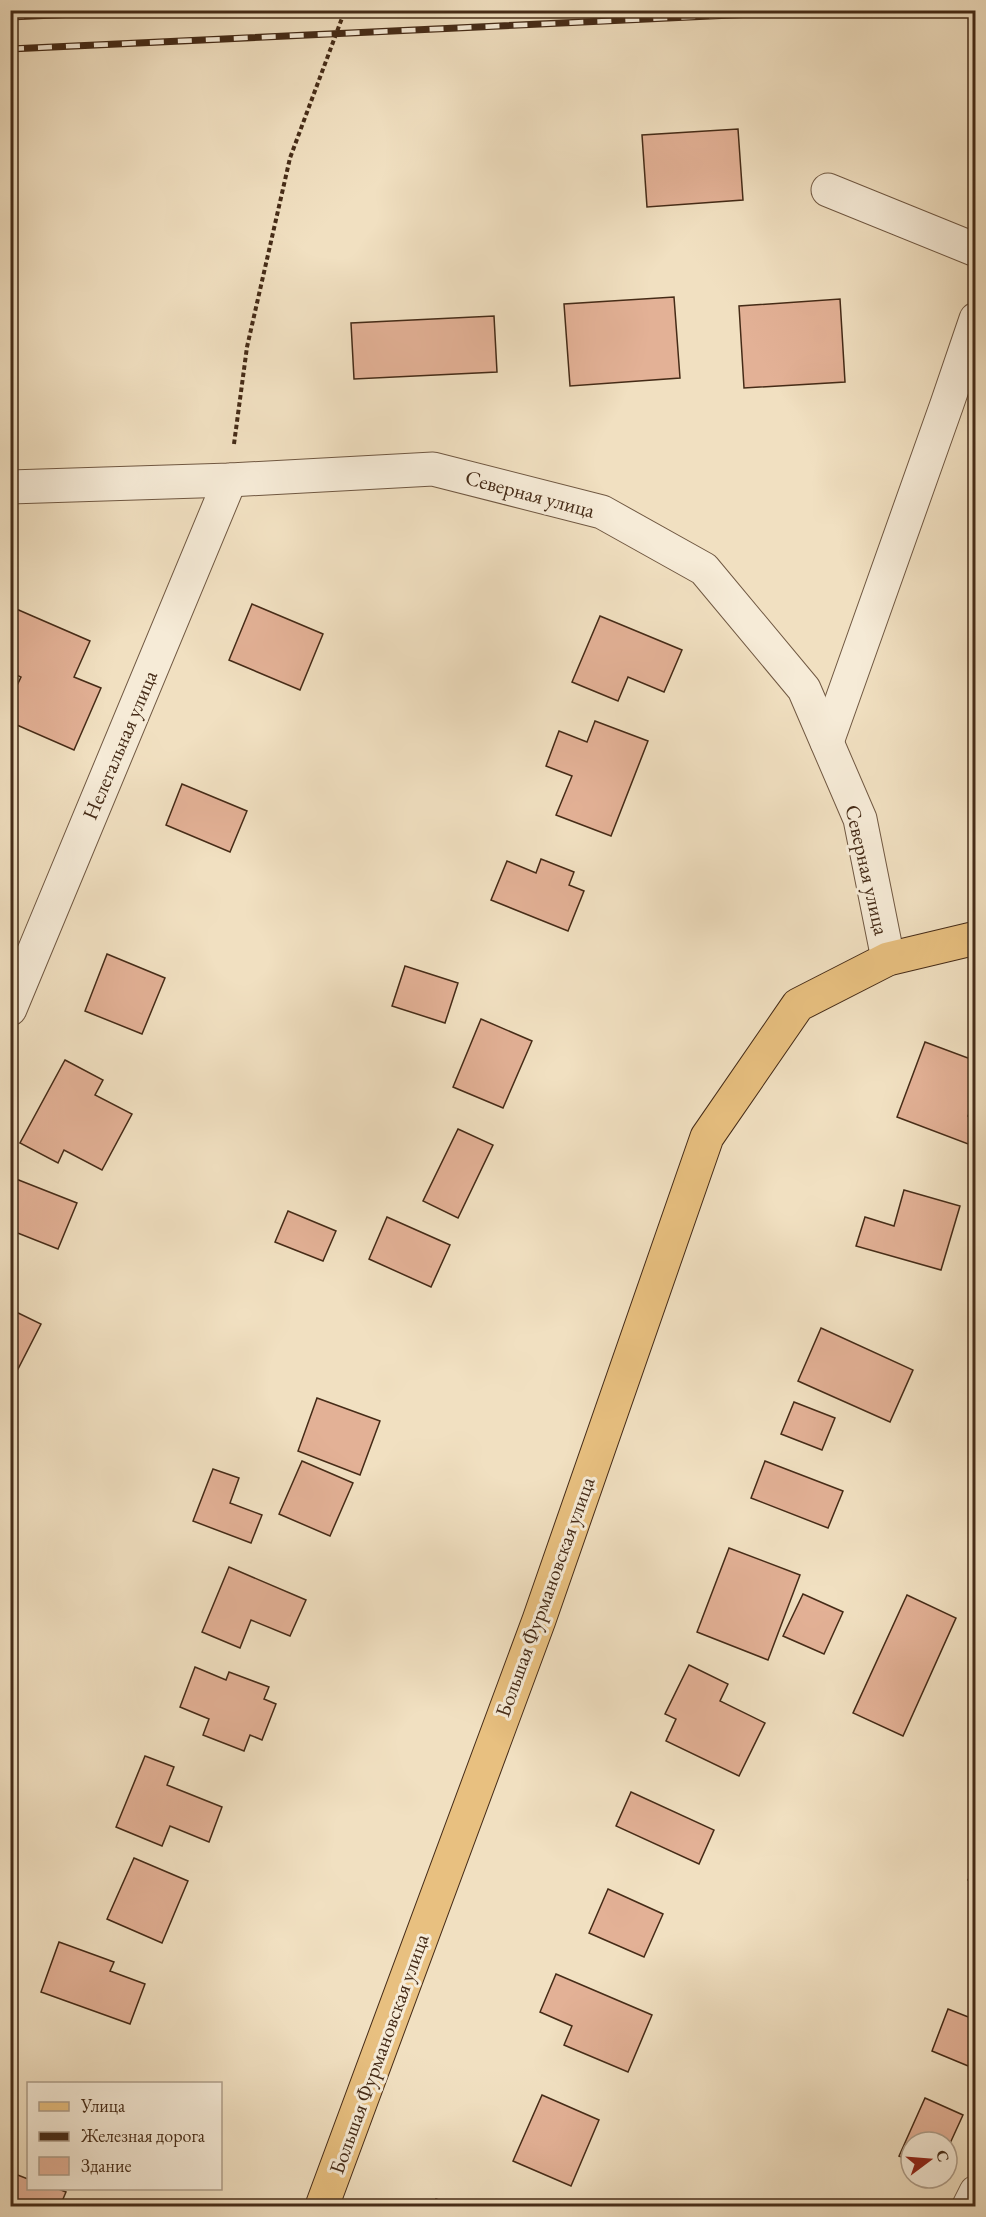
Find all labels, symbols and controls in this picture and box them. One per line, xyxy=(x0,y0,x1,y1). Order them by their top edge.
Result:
street label: Северная улица xyxy=(462,463,598,524)
street label: Нелегальная улица xyxy=(76,666,163,823)
street label: Северная улица xyxy=(839,802,896,938)
street label: Большая Фурмановская улица xyxy=(488,1472,601,1721)
street label: Большая Фурмановская улица xyxy=(322,1929,435,2178)
legend xyxy=(27,2082,222,2190)
text: Улица xyxy=(80,2094,126,2117)
text: Железная дорога xyxy=(80,2124,206,2147)
north arrow xyxy=(899,2130,959,2190)
text: С xyxy=(931,2148,955,2164)
text: Здание xyxy=(81,2154,131,2177)

